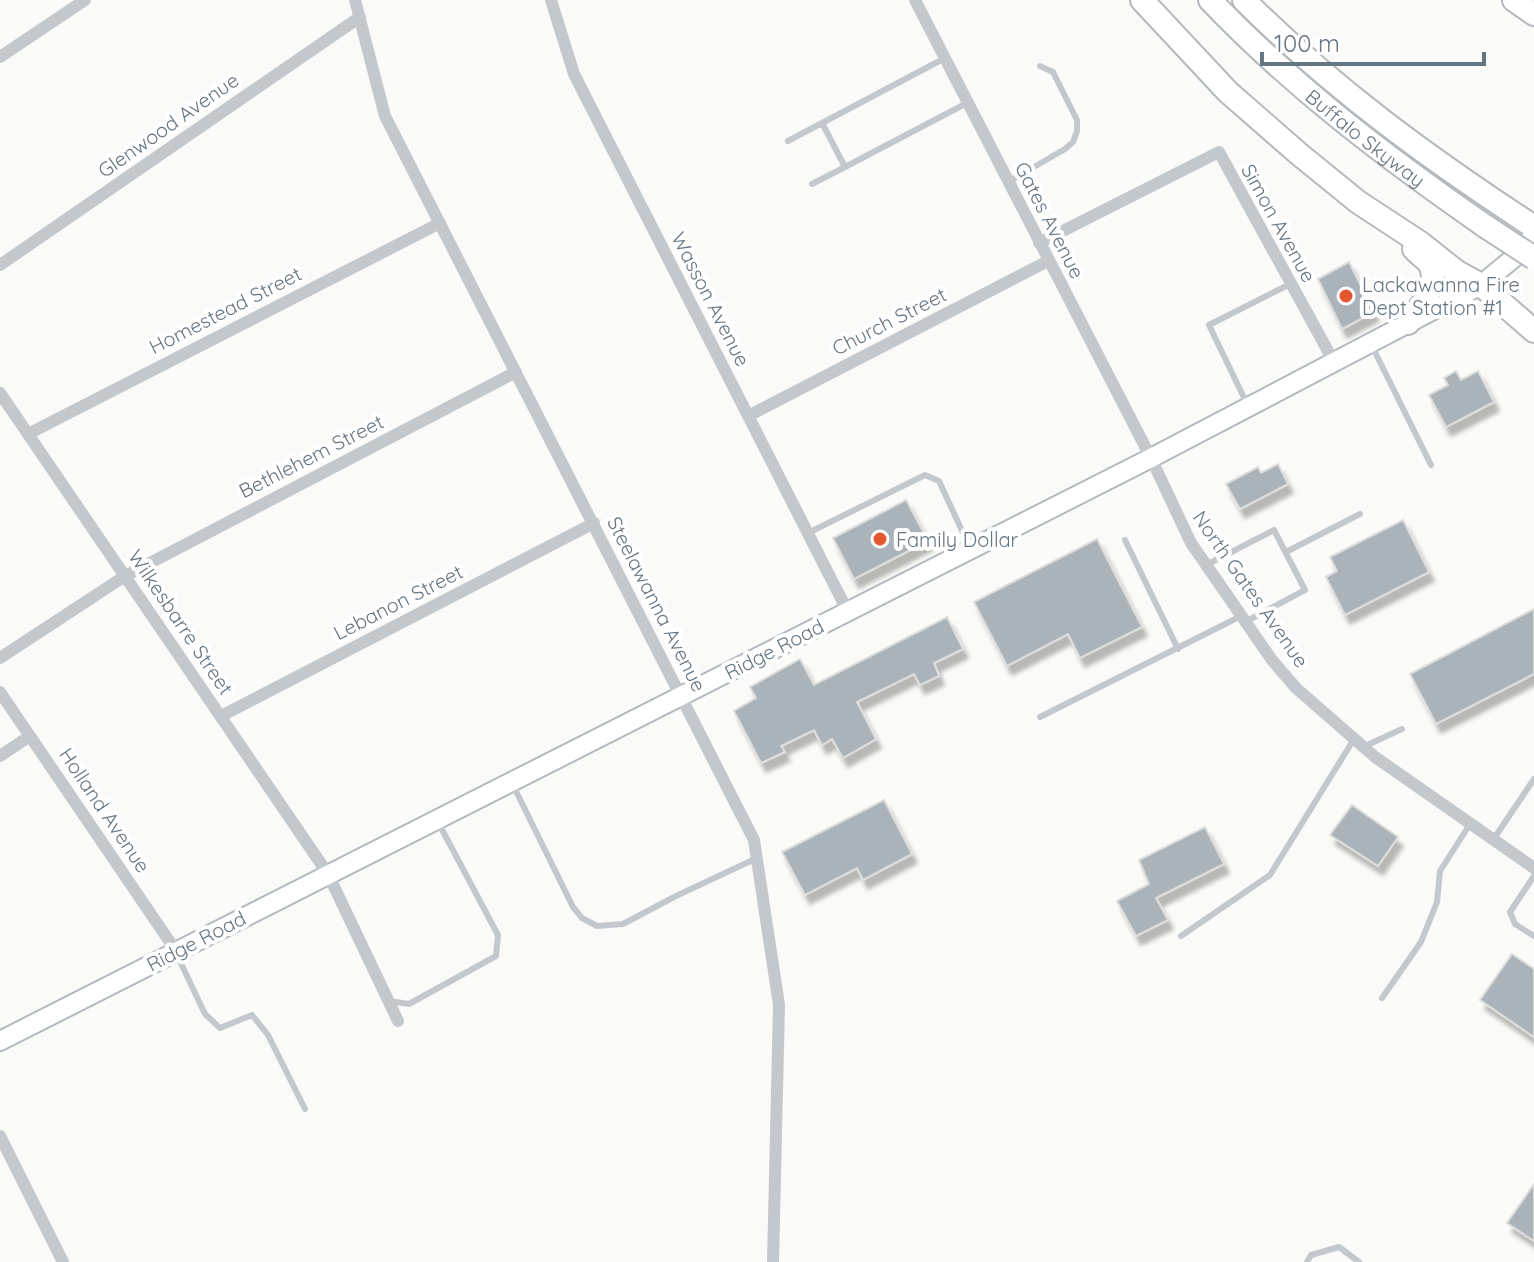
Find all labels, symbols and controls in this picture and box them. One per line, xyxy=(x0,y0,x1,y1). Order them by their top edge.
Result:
scale bar xyxy=(1262,16,1484,66)
text: 100 m xyxy=(1274,28,1340,58)
street label: Glenwood Avenue xyxy=(93,67,243,183)
street label: Buffalo Skyway xyxy=(1301,83,1430,192)
street label: Gates Avenue xyxy=(1010,158,1090,282)
street label: Simon Avenue xyxy=(1236,160,1322,286)
street label: Wasson Avenue xyxy=(666,228,756,370)
street label: Homestead Street xyxy=(145,261,306,359)
place label: Lackawanna Fire Dept Station #1 xyxy=(1362,272,1520,320)
street label: Church Street xyxy=(828,281,951,360)
marker: Lackawanna Fire Dept Station #1 xyxy=(1337,287,1355,305)
street label: Bethlehem Street xyxy=(234,409,388,503)
street label: North Gates Avenue xyxy=(1188,506,1314,672)
street label: Steelawanna Avenue xyxy=(602,512,712,696)
place label: Family Dollar xyxy=(896,527,1019,552)
marker: Family Dollar xyxy=(871,530,889,548)
street label: Wilkesbarre Street xyxy=(123,545,239,700)
street label: Lebanon Street xyxy=(329,559,467,645)
street label: Ridge Road xyxy=(720,613,828,685)
street label: Holland Avenue xyxy=(54,743,156,877)
street label: Ridge Road xyxy=(142,905,250,977)

